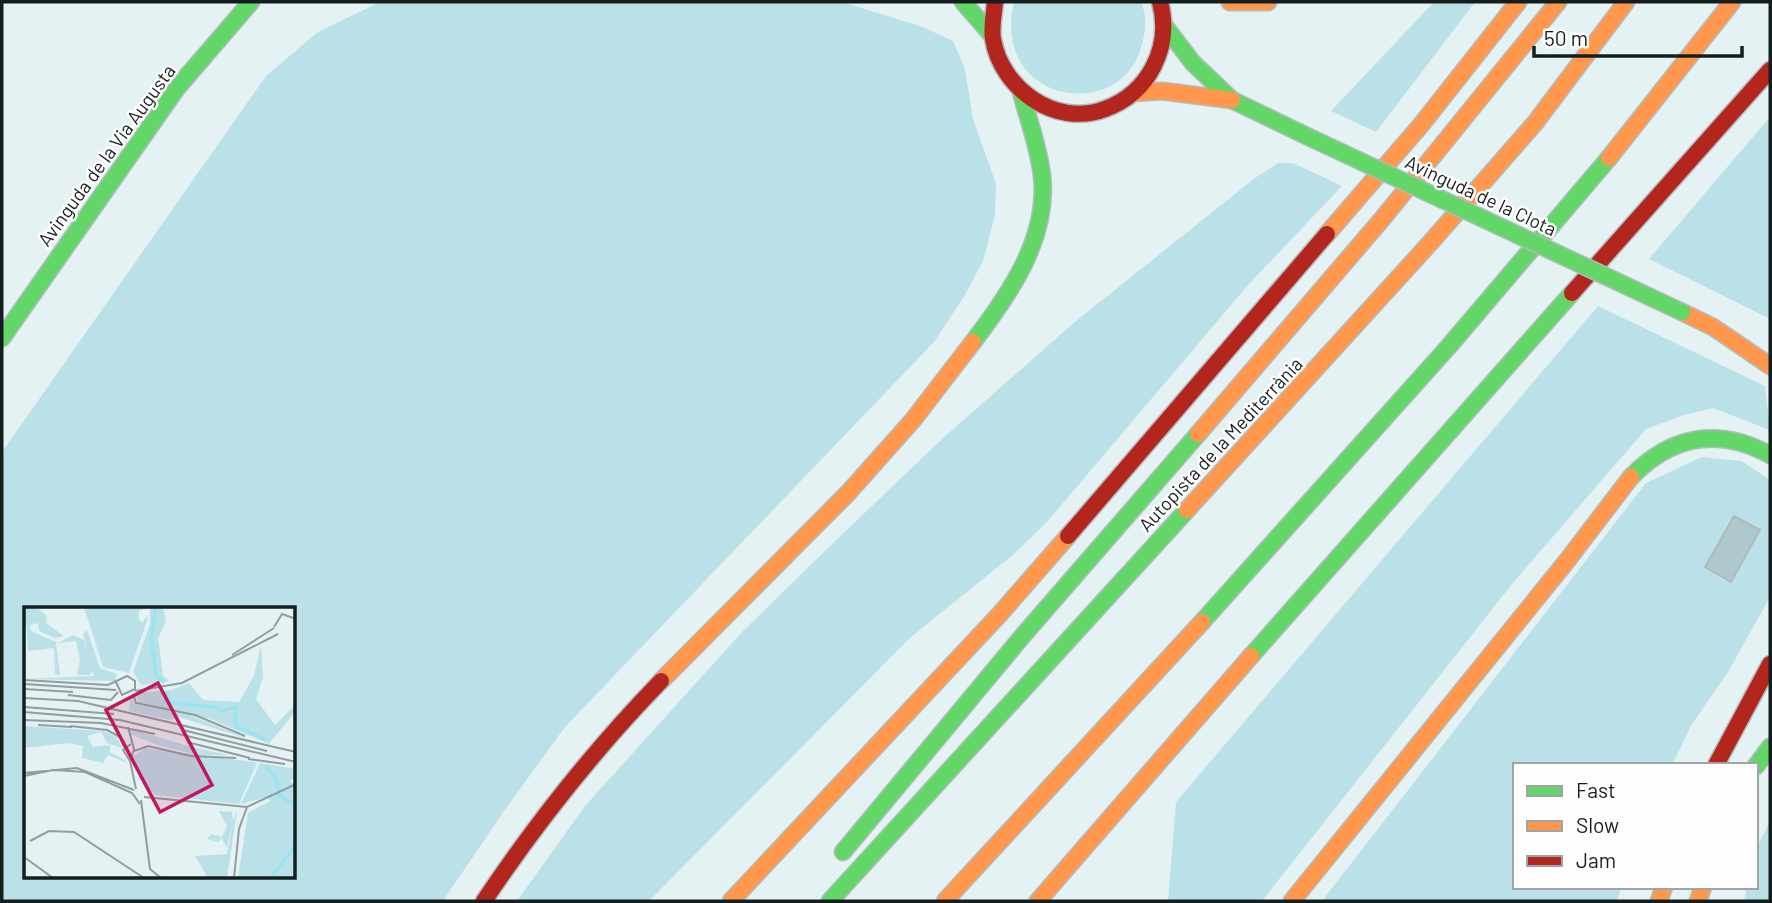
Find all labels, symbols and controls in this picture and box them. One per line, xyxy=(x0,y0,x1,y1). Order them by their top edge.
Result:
scale bar xyxy=(1534,14,1742,58)
text: 50 m xyxy=(1544,25,1588,50)
street label: Avinguda de la Via Augusta xyxy=(32,60,180,250)
street label: Avinguda de la Clota xyxy=(1402,150,1560,240)
street label: Autopista de la Mediterrània xyxy=(1133,352,1307,536)
inset map xyxy=(24,607,296,878)
legend xyxy=(1513,763,1758,889)
text: Fast xyxy=(1576,777,1616,802)
text: Slow xyxy=(1576,812,1619,837)
text: Jam xyxy=(1576,847,1616,872)

